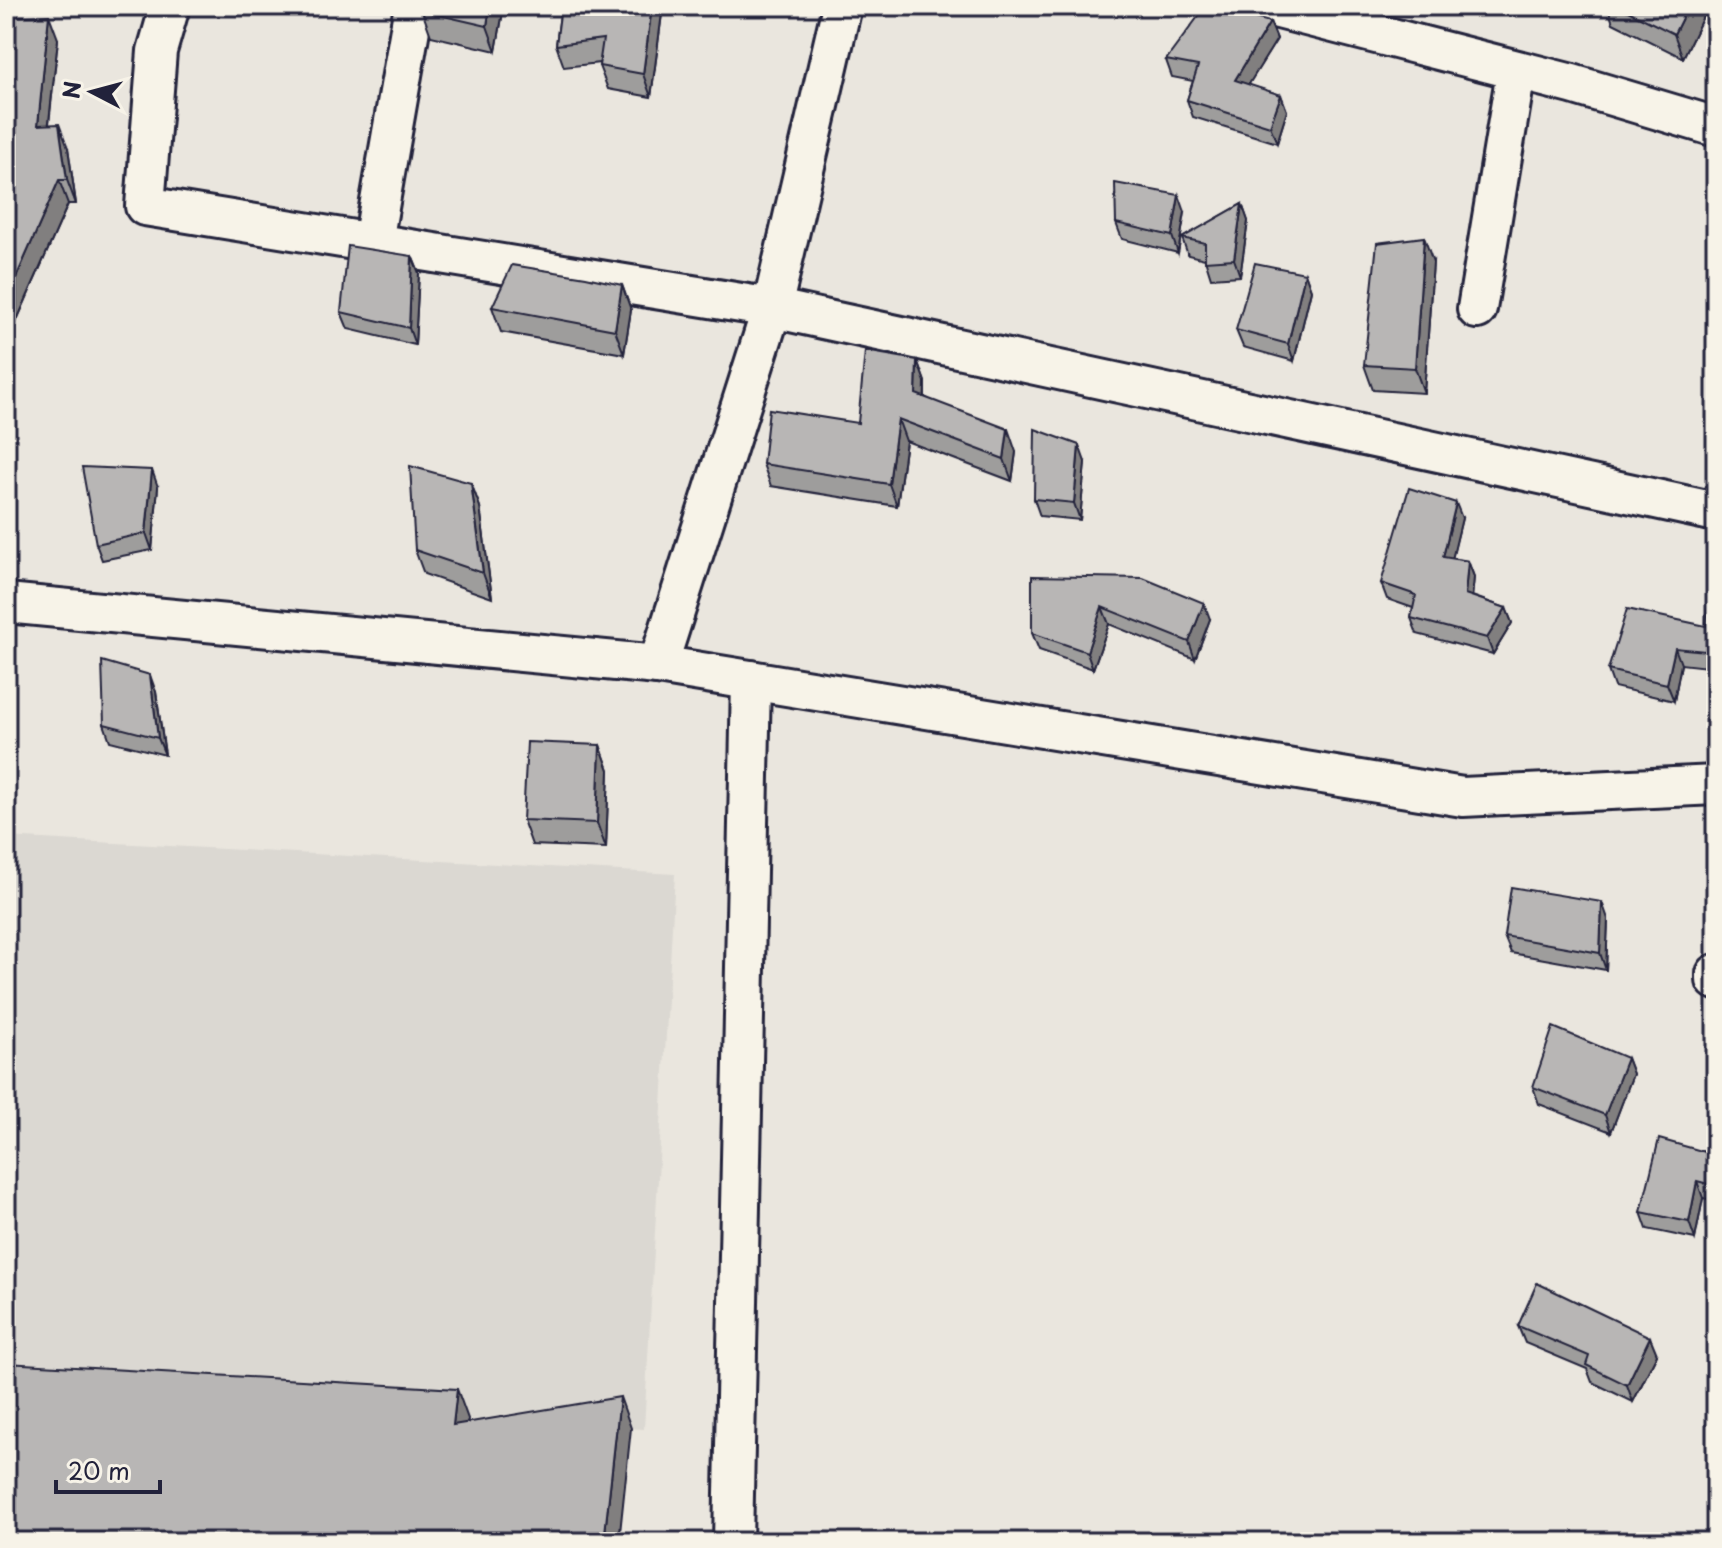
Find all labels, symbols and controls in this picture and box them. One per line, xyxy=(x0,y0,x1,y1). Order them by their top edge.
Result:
north arrow xyxy=(52,52,132,132)
text: N xyxy=(53,79,88,100)
scale bar xyxy=(56,1444,160,1494)
text: 20 m xyxy=(68,1452,130,1488)

